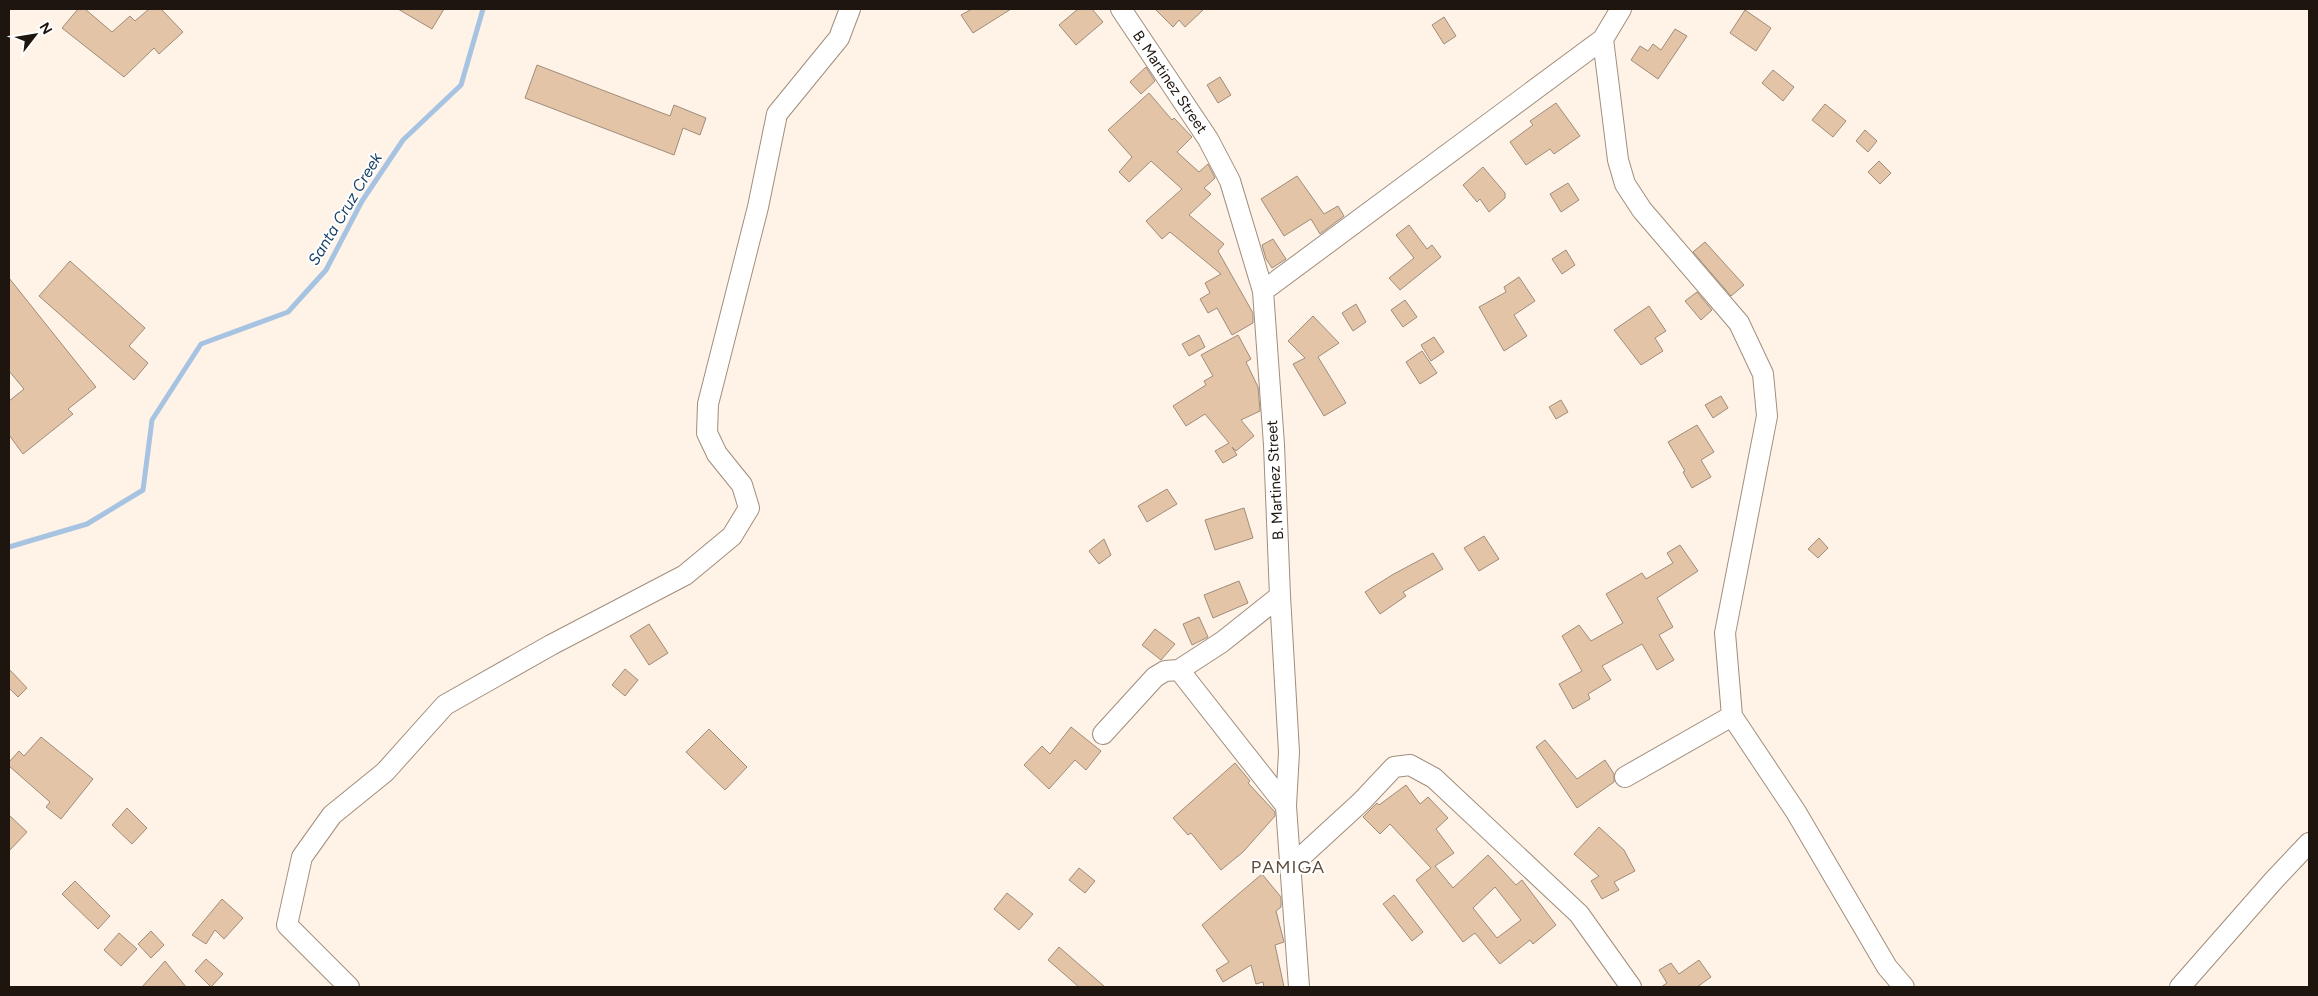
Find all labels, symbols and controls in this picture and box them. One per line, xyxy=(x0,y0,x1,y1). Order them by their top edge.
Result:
north arrow xyxy=(10,10,60,60)
text: N xyxy=(36,20,56,38)
street label: B. Martinez Street xyxy=(1129,27,1211,137)
water label: Santa Cruz Creek xyxy=(304,148,387,269)
street label: B. Martinez Street xyxy=(1263,419,1287,540)
district label: PAMIGA xyxy=(1251,856,1325,878)

